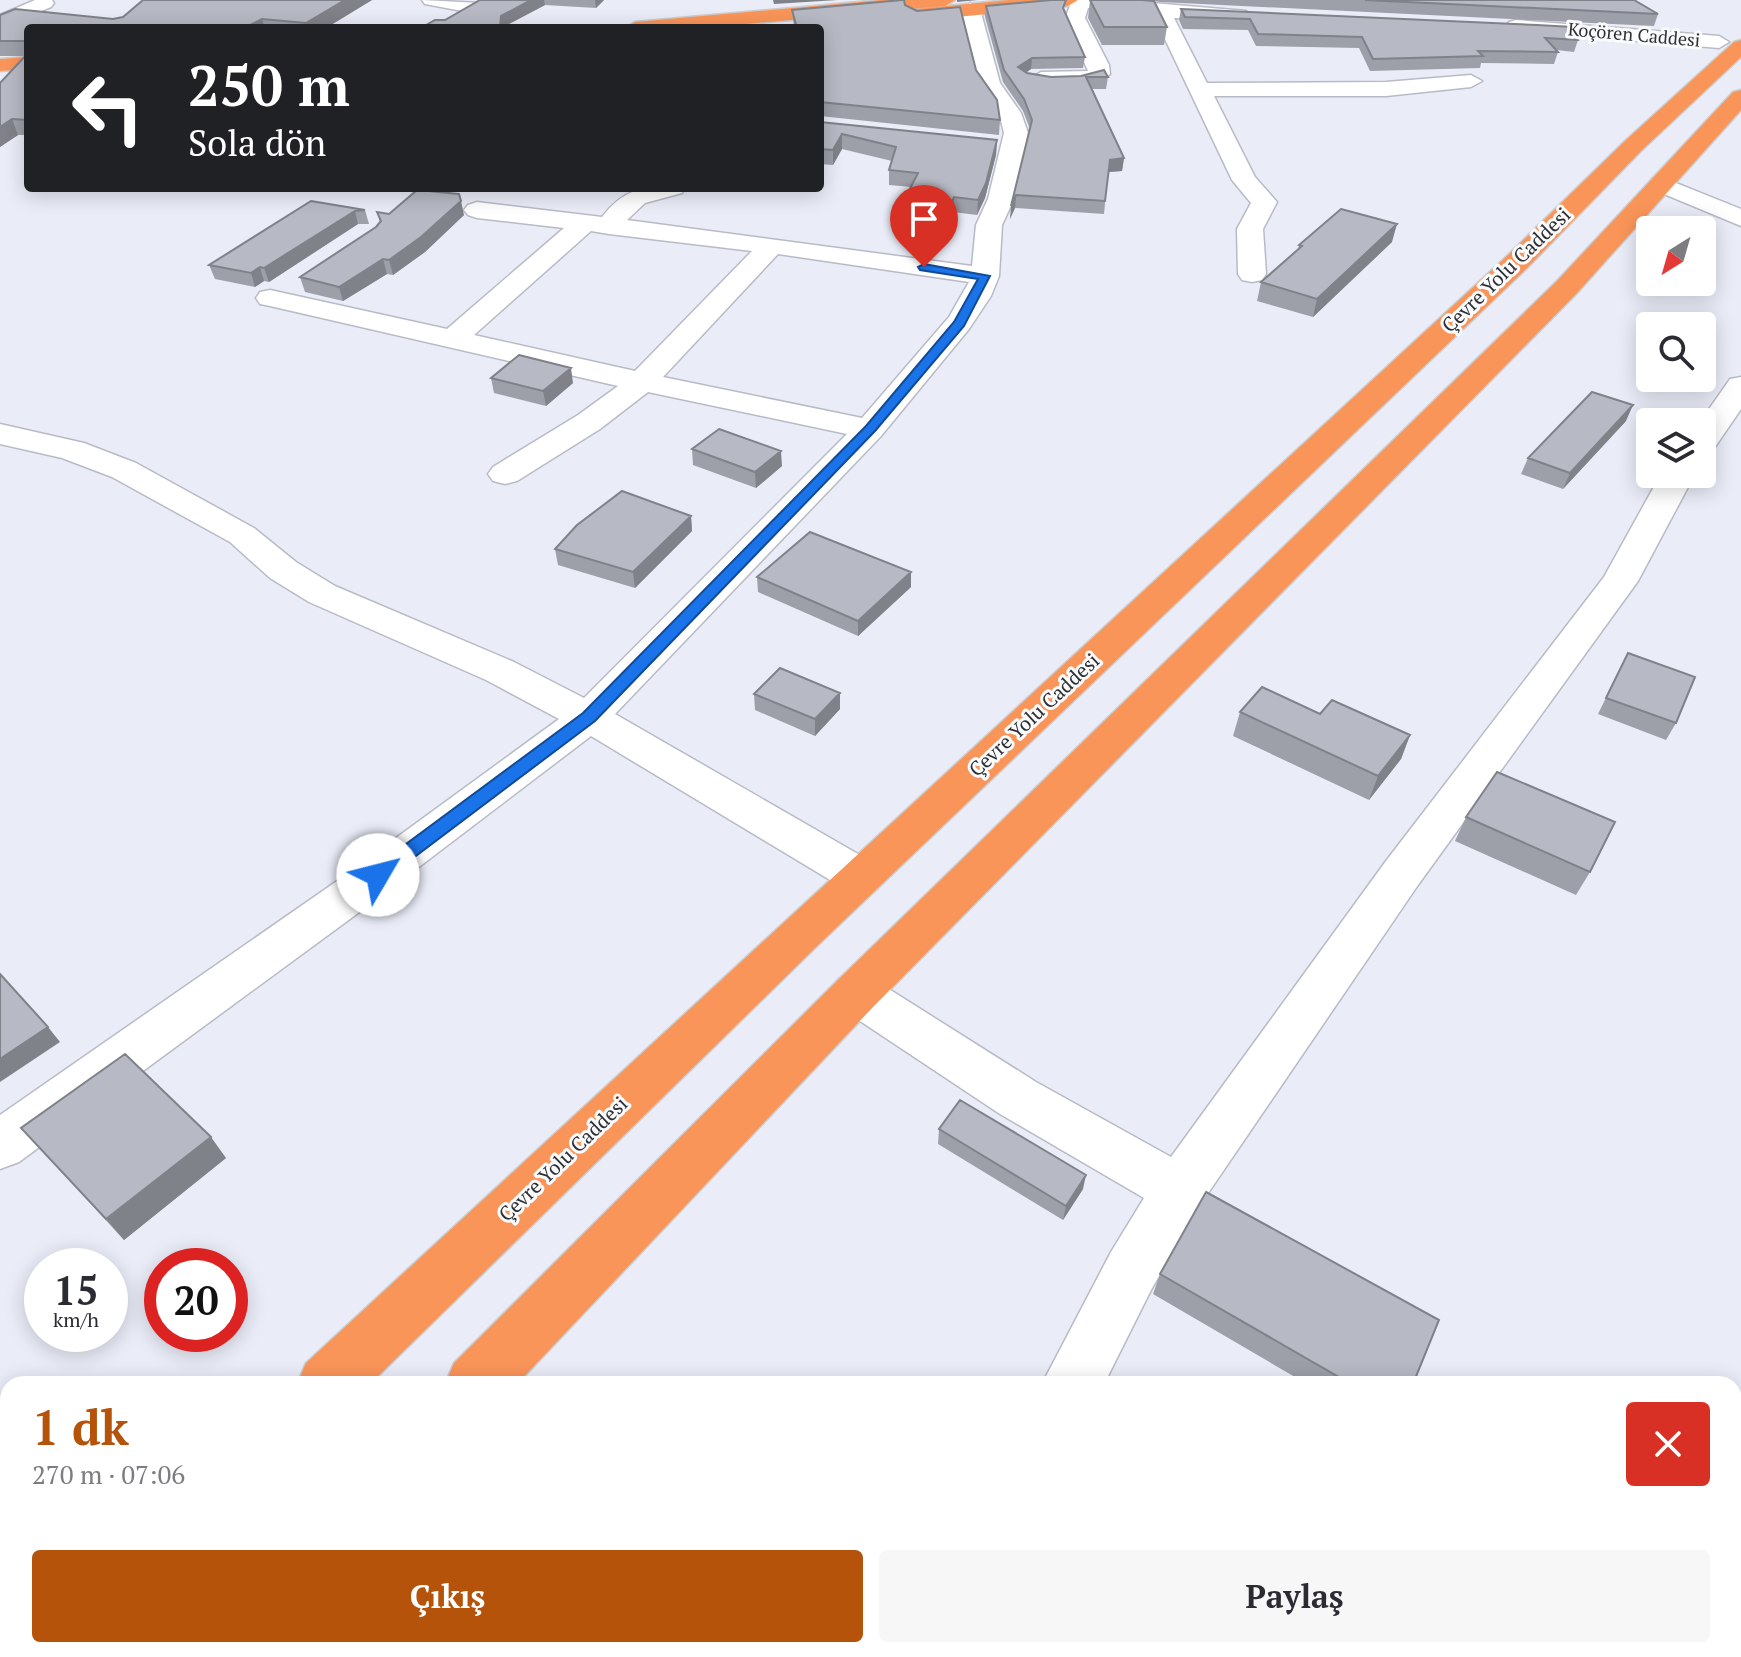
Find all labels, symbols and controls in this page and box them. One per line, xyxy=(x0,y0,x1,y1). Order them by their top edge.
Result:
street label: Koçören Caddesi xyxy=(1567,16,1701,52)
text: 250 m xyxy=(188,48,350,122)
icon: left xyxy=(56,56,160,160)
text: Sola dön xyxy=(188,119,326,166)
pin xyxy=(890,185,958,267)
icon: arrive xyxy=(902,197,946,241)
street label: Çevre Yolu Caddesi xyxy=(1435,201,1576,338)
north arrow xyxy=(1636,216,1716,296)
map controls xyxy=(1636,216,1716,488)
button: search xyxy=(1636,312,1716,392)
button: layers xyxy=(1636,408,1716,488)
street label: Çevre Yolu Caddesi xyxy=(963,647,1105,782)
position arrow xyxy=(336,833,420,917)
street label: Çevre Yolu Caddesi xyxy=(492,1090,633,1227)
speed limit sign: 20 xyxy=(144,1248,248,1352)
text: 15 xyxy=(53,1263,99,1316)
text: km/h xyxy=(53,1306,99,1333)
text: 1 dk xyxy=(32,1395,129,1459)
button: close xyxy=(1626,1402,1710,1486)
text: 270 m · 07:06 xyxy=(32,1457,185,1491)
button: Çıkış xyxy=(32,1550,863,1642)
button: Paylaş xyxy=(879,1550,1710,1642)

